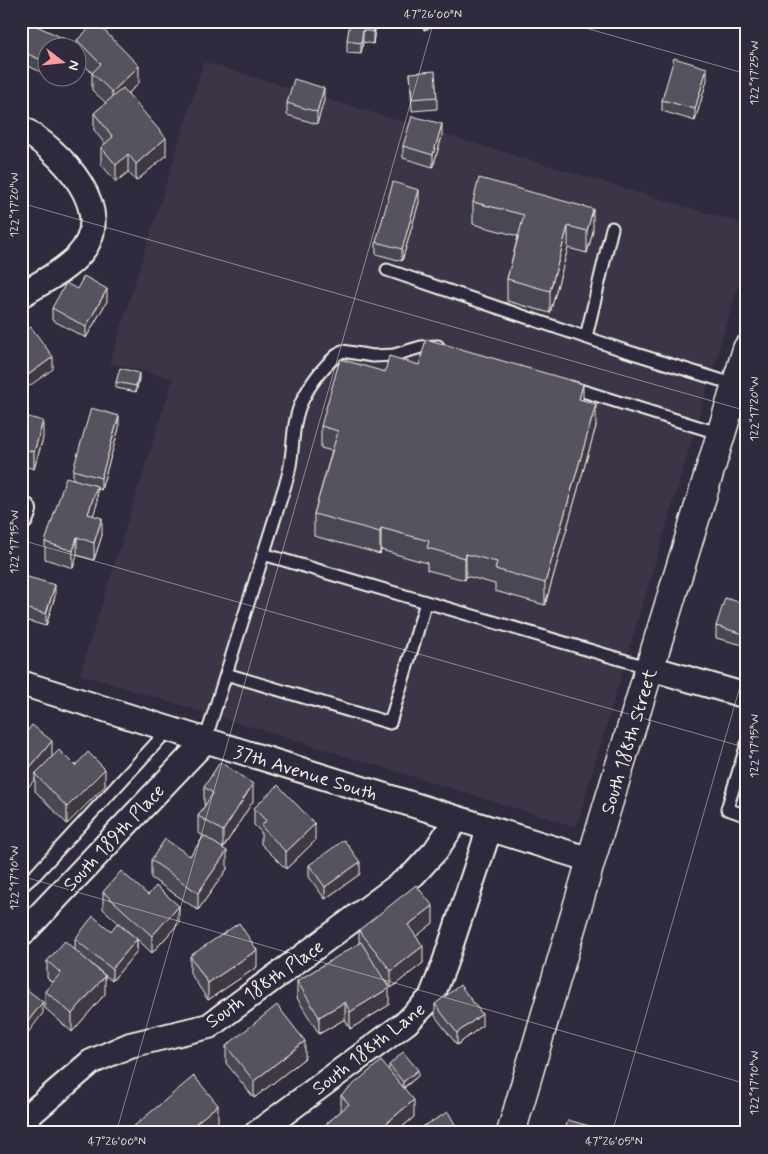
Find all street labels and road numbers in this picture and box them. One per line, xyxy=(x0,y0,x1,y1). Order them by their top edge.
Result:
street label: South 188th Street xyxy=(595,666,663,817)
street label: 37th Avenue South xyxy=(231,740,380,807)
street label: South 189th Place xyxy=(58,779,170,897)
street label: South 188th Place xyxy=(201,934,329,1034)
street label: South 188th Lane xyxy=(307,997,431,1101)

